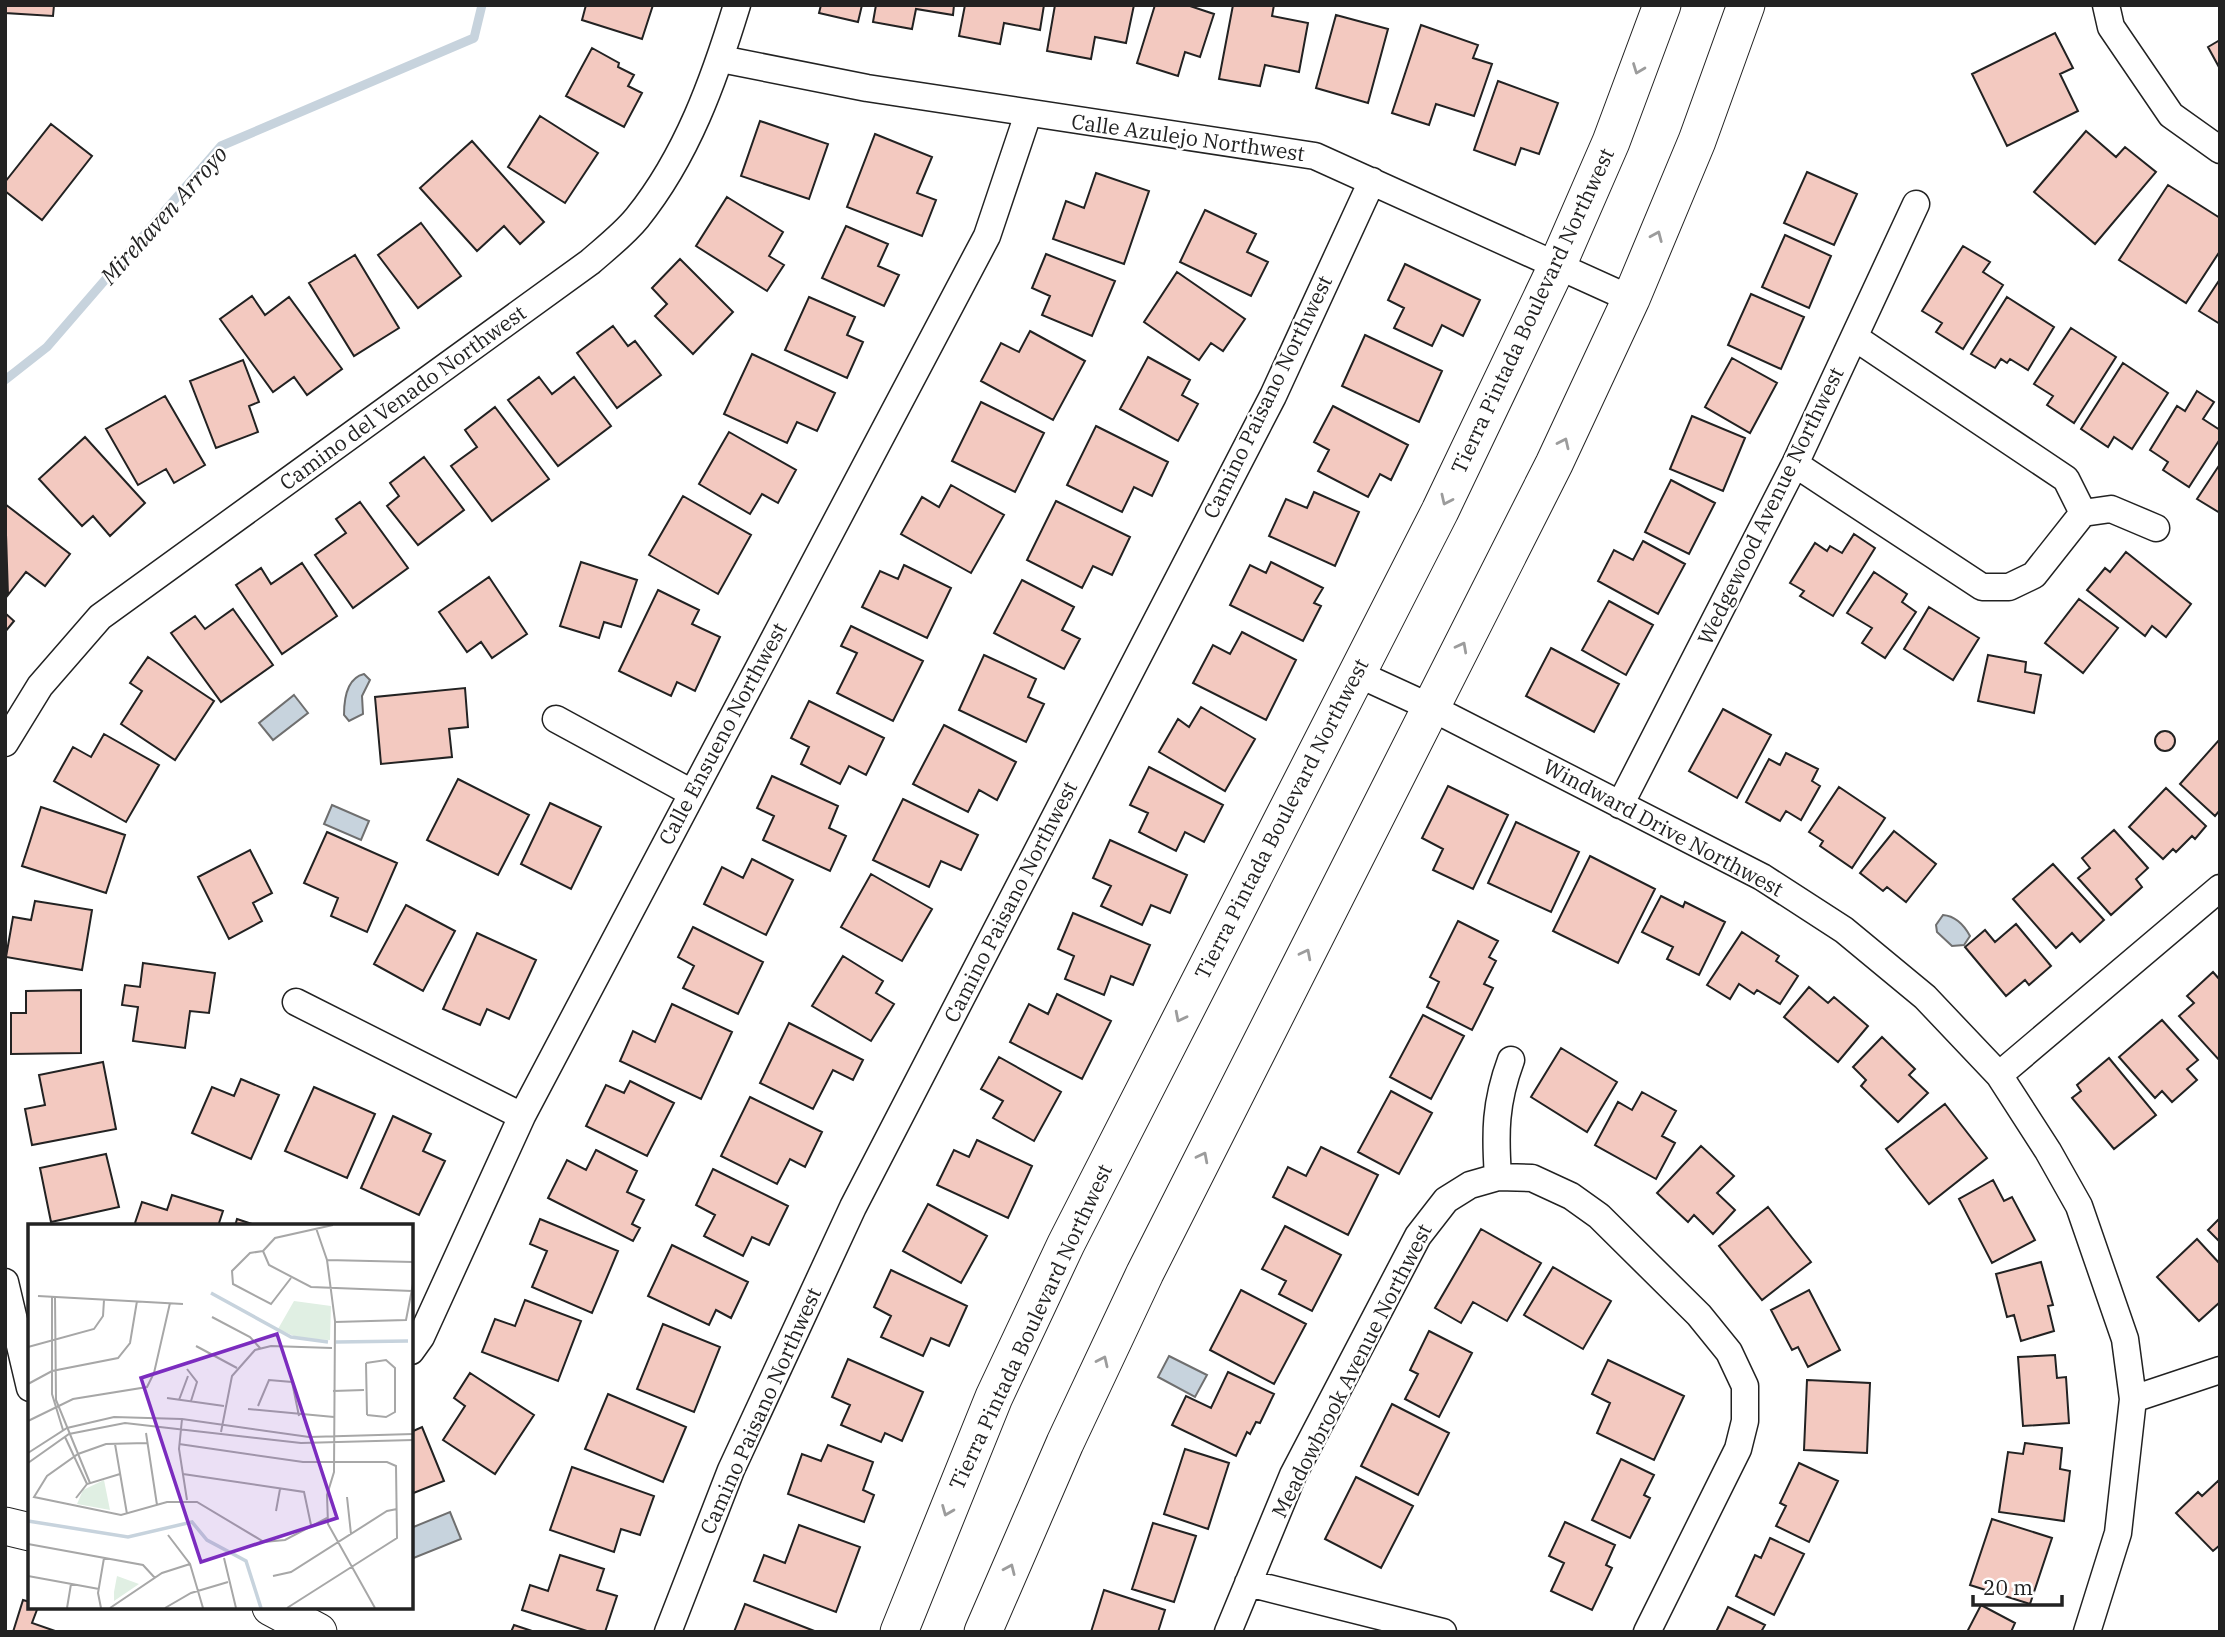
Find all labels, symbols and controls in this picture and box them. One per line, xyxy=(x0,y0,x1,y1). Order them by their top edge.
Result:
one-way arrow xyxy=(1633,63,1647,75)
street label: Calle Azulejo Northwest xyxy=(1070,107,1307,167)
water label: Mirehaven Arroyo xyxy=(92,139,233,291)
street label: Tierra Pintada Boulevard Northwest xyxy=(1444,143,1620,478)
one-way arrow xyxy=(1649,230,1663,243)
street label: Camino Paisano Northwest xyxy=(1196,270,1338,523)
street label: Camino del Venado Northwest xyxy=(274,298,531,496)
street label: Wedgewood Avenue Northwest xyxy=(1691,362,1850,649)
one-way arrow xyxy=(1556,438,1570,450)
one-way arrow xyxy=(1440,493,1454,505)
street label: Calle Ensueno Northwest xyxy=(652,617,793,850)
one-way arrow xyxy=(1454,642,1468,654)
street label: Tierra Pintada Boulevard Northwest xyxy=(1188,653,1374,984)
street label: Windward Drive Northwest xyxy=(1539,752,1788,902)
street label: Camino Paisano Northwest xyxy=(937,776,1083,1027)
one-way arrow xyxy=(1297,949,1311,961)
one-way arrow xyxy=(1174,1010,1188,1022)
one-way arrow xyxy=(1195,1152,1209,1164)
street label: Tierra Pintada Boulevard Northwest xyxy=(942,1159,1118,1494)
street label: Meadowbrook Avenue Northwest xyxy=(1265,1219,1438,1522)
inset map xyxy=(28,1224,413,1609)
street label: Camino Paisano Northwest xyxy=(693,1283,827,1538)
one-way arrow xyxy=(1095,1356,1109,1369)
one-way arrow xyxy=(941,1504,955,1516)
one-way arrow xyxy=(1002,1564,1016,1576)
scale bar xyxy=(1973,1564,2062,1608)
text: 20 m xyxy=(1983,1573,2033,1601)

